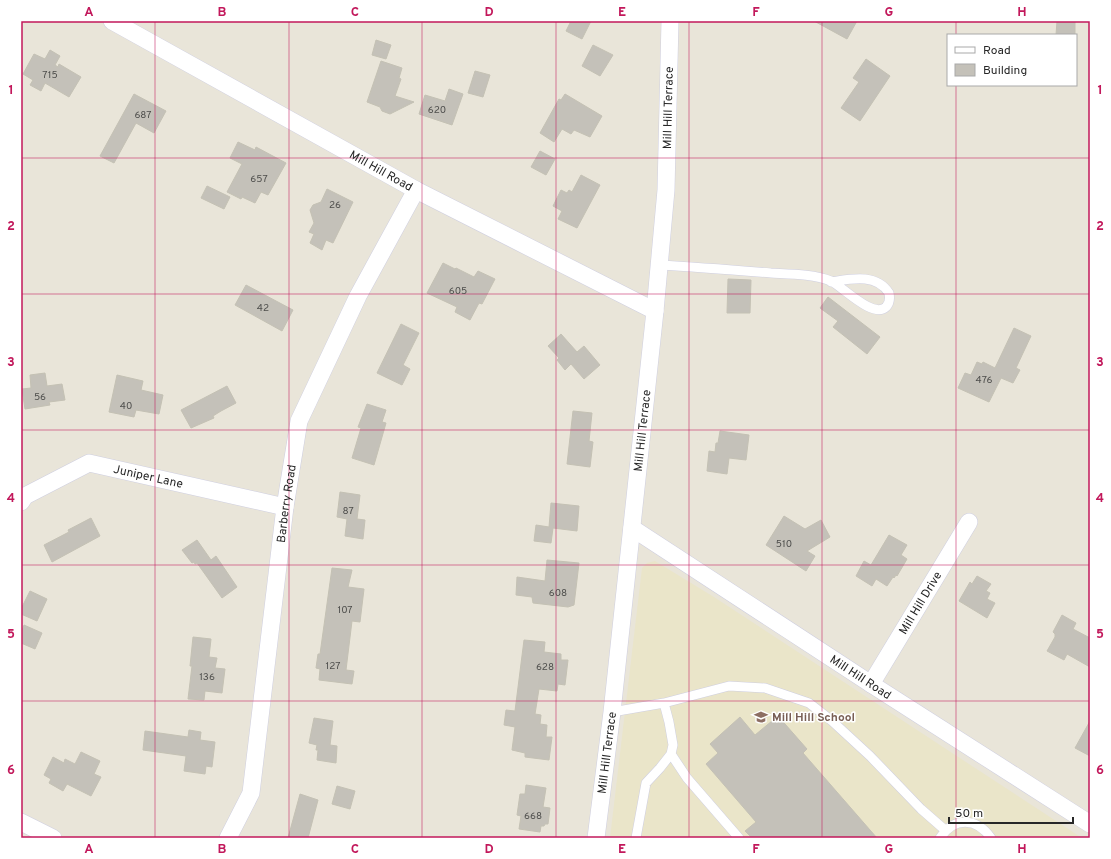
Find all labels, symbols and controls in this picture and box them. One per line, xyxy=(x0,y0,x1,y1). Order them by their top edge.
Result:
text: A xyxy=(84,5,94,21)
text: B xyxy=(218,5,227,21)
text: C xyxy=(351,5,359,21)
text: D xyxy=(484,5,494,21)
text: E xyxy=(618,5,626,21)
text: F xyxy=(752,5,760,21)
text: G xyxy=(885,5,894,21)
text: H xyxy=(1017,5,1027,21)
legend xyxy=(947,34,1077,86)
text: Road xyxy=(983,43,1011,59)
text: Building xyxy=(983,63,1027,79)
street label: Mill Hill Terrace xyxy=(660,66,678,149)
house number: 715 xyxy=(42,69,58,82)
text: 1 xyxy=(8,83,14,99)
text: 1 xyxy=(1097,83,1103,99)
house number: 620 xyxy=(428,104,446,117)
house number: 687 xyxy=(134,109,152,122)
street label: Mill Hill Road xyxy=(346,147,415,196)
house number: 657 xyxy=(250,173,268,186)
house number: 26 xyxy=(329,199,341,212)
text: 2 xyxy=(7,219,15,235)
text: 2 xyxy=(1096,219,1104,235)
house number: 605 xyxy=(449,285,467,298)
house number: 42 xyxy=(257,302,269,315)
text: 3 xyxy=(7,355,15,371)
text: 3 xyxy=(1096,355,1104,371)
house number: 476 xyxy=(976,374,992,387)
street label: Mill Hill Terrace xyxy=(631,389,656,473)
house number: 56 xyxy=(34,391,46,404)
house number: 40 xyxy=(120,400,132,413)
street label: Juniper Lane xyxy=(112,462,184,493)
street label: Barberry Road xyxy=(274,463,301,544)
text: 4 xyxy=(7,491,15,507)
text: 4 xyxy=(1096,491,1104,507)
house number: 87 xyxy=(342,505,354,518)
house number: 510 xyxy=(776,538,792,551)
street label: Mill Hill Drive xyxy=(896,569,946,638)
house number: 608 xyxy=(549,587,567,600)
house number: 107 xyxy=(337,604,353,617)
text: 5 xyxy=(7,627,15,643)
text: 5 xyxy=(1096,627,1104,643)
street label: Mill Hill Road xyxy=(826,652,894,704)
house number: 127 xyxy=(326,660,340,673)
house number: 628 xyxy=(536,661,554,674)
house number: 136 xyxy=(199,671,215,684)
school or university icon: Mill Hill School xyxy=(753,709,769,725)
place label: Mill Hill School xyxy=(772,710,855,726)
street label: Mill Hill Terrace xyxy=(595,711,621,795)
text: 6 xyxy=(7,763,15,779)
text: 6 xyxy=(1096,763,1104,779)
scale bar xyxy=(949,799,1073,825)
text: 50 m xyxy=(955,806,983,822)
house number: 668 xyxy=(524,810,542,823)
text: A xyxy=(84,842,94,858)
text: B xyxy=(218,842,227,858)
text: C xyxy=(351,842,359,858)
text: D xyxy=(484,842,494,858)
text: E xyxy=(618,842,626,858)
text: F xyxy=(752,842,760,858)
text: G xyxy=(885,842,894,858)
text: H xyxy=(1017,842,1027,858)

